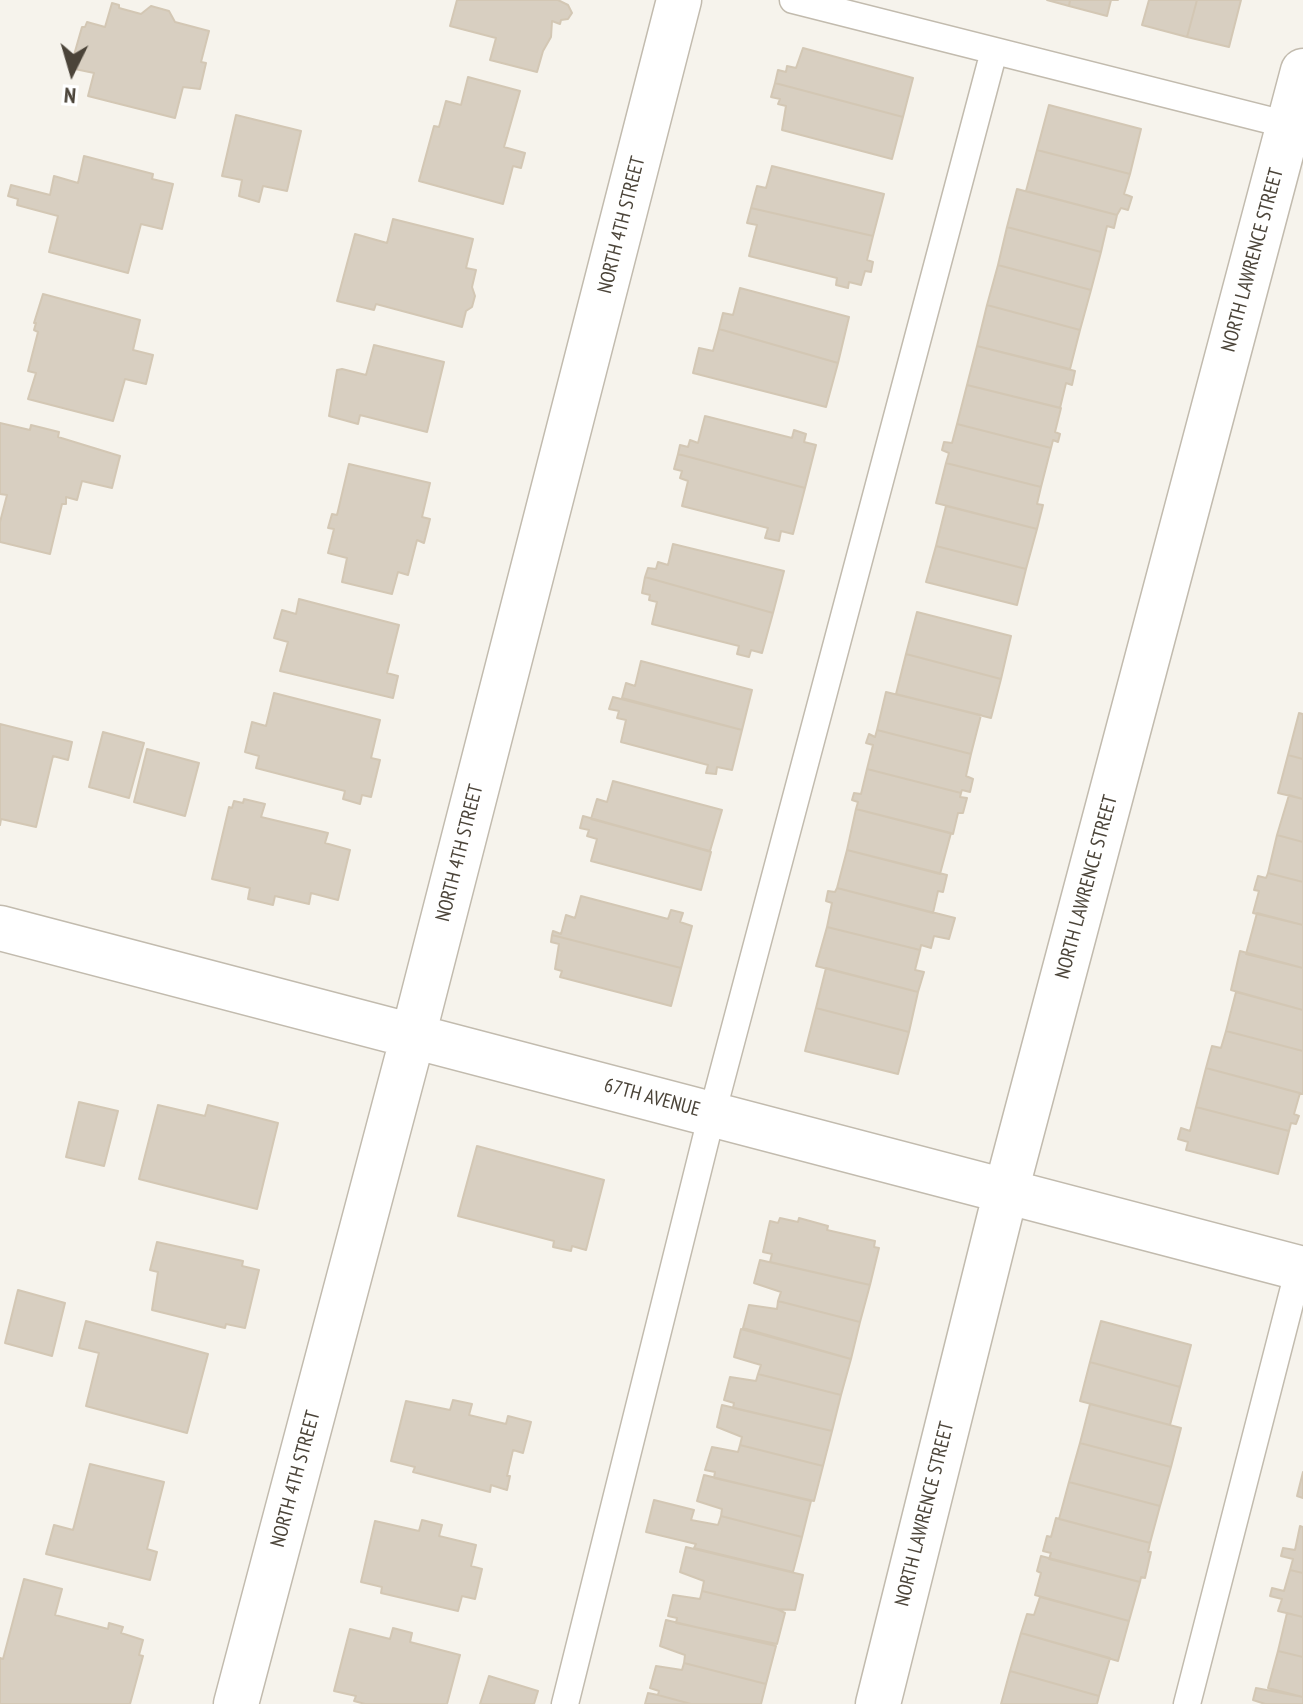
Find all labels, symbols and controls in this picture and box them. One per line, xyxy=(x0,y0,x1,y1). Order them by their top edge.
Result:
north arrow xyxy=(32,32,112,112)
text: N xyxy=(63,81,77,110)
street label: NORTH 4TH STREET xyxy=(593,154,651,296)
street label: NORTH LAWRENCE STREET xyxy=(1217,165,1289,355)
street label: NORTH 4TH STREET xyxy=(431,782,489,924)
street label: NORTH LAWRENCE STREET xyxy=(1051,792,1123,982)
street label: 67TH AVENUE xyxy=(601,1074,703,1122)
street label: NORTH 4TH STREET xyxy=(266,1408,326,1550)
street label: NORTH LAWRENCE STREET xyxy=(890,1419,960,1609)

